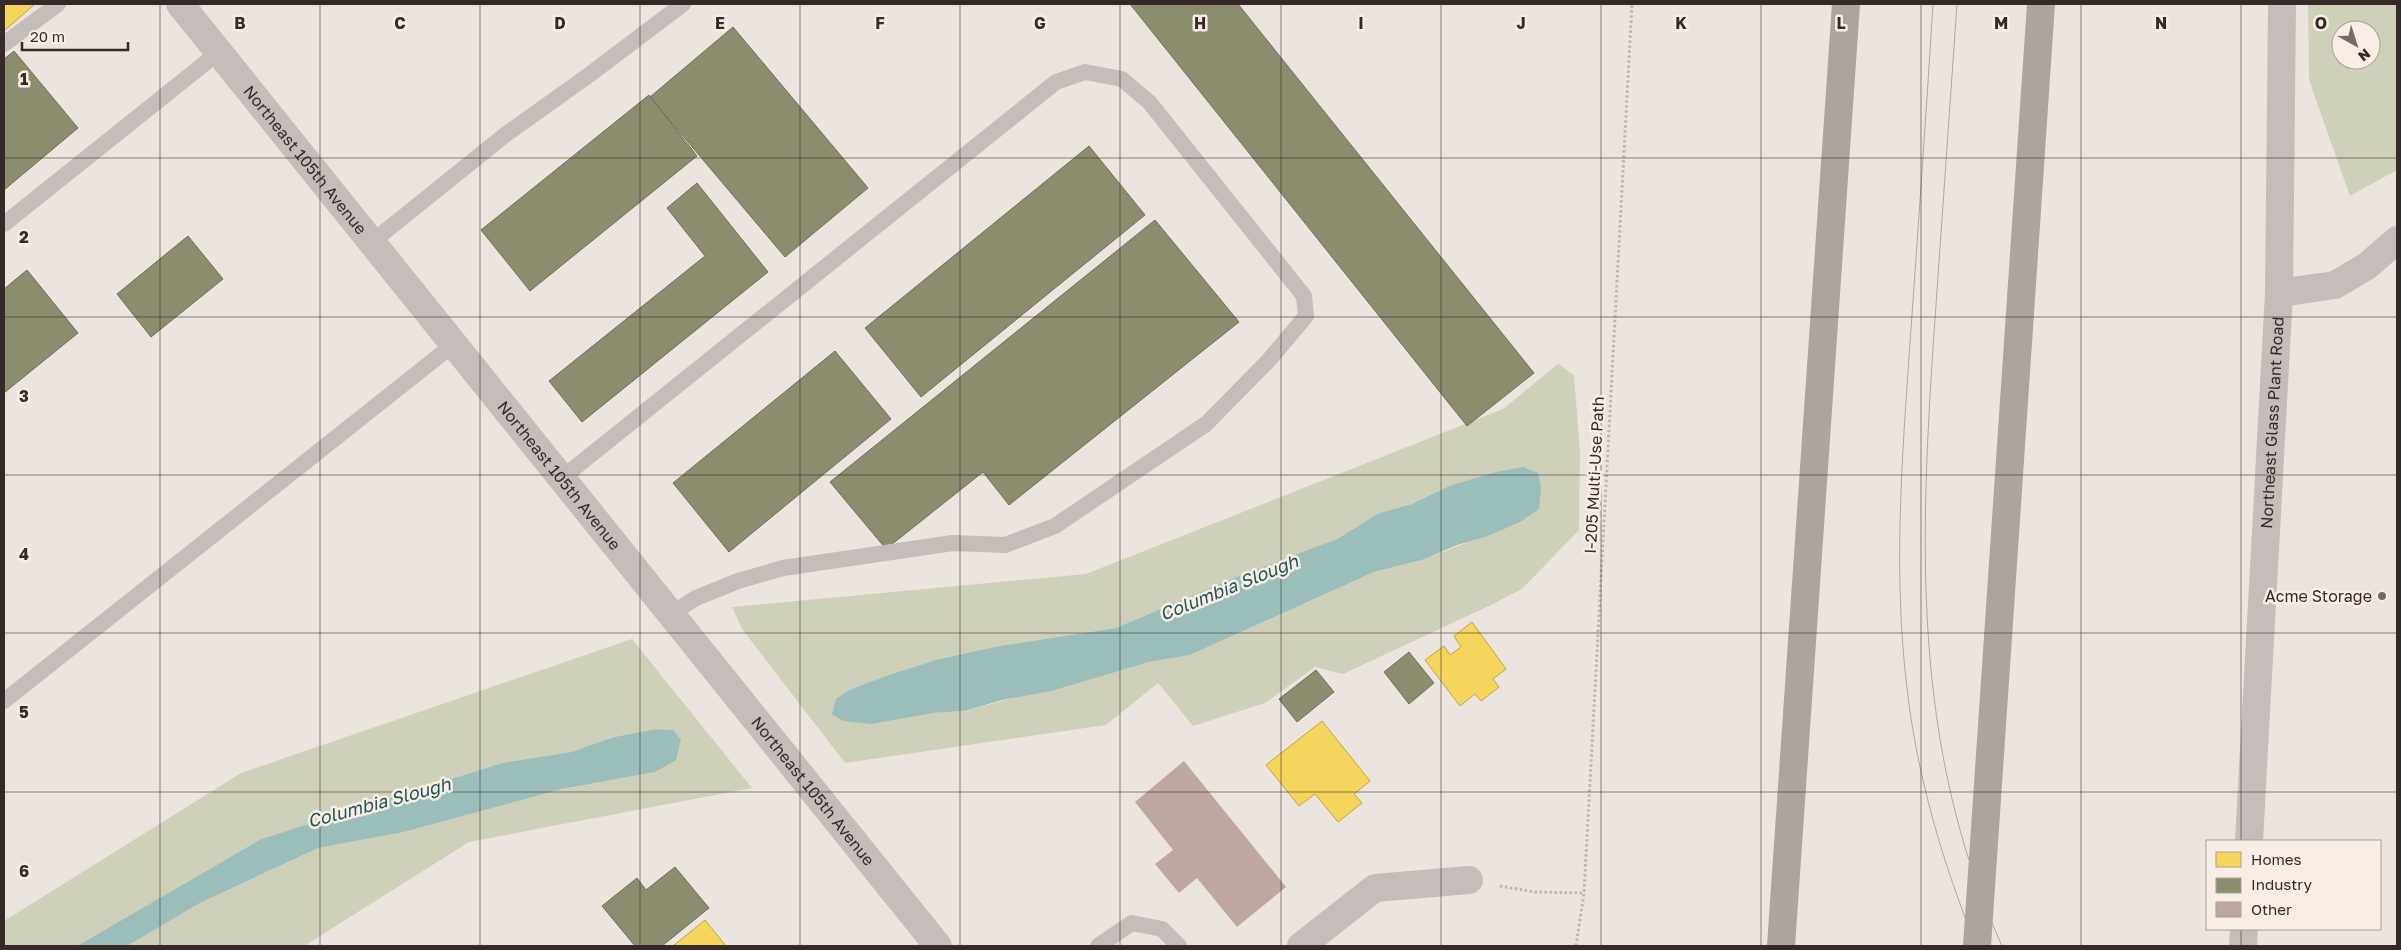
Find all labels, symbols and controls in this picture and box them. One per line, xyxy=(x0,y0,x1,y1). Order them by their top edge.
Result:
text: B xyxy=(234,13,246,33)
text: C xyxy=(394,13,406,33)
text: D xyxy=(554,13,566,33)
text: E xyxy=(715,13,725,33)
text: F xyxy=(875,13,885,33)
text: G xyxy=(1034,13,1046,33)
text: H xyxy=(1194,13,1206,33)
text: I xyxy=(1358,13,1364,33)
text: J xyxy=(1516,13,1526,33)
text: K xyxy=(1675,13,1687,33)
text: L xyxy=(1836,13,1846,33)
text: M xyxy=(1994,13,2008,33)
text: N xyxy=(2155,13,2167,33)
text: O xyxy=(2315,13,2327,33)
scale bar xyxy=(22,20,129,52)
north arrow xyxy=(2331,20,2381,70)
text: 20 m xyxy=(30,27,65,45)
text: N xyxy=(2355,46,2374,65)
text: 1 xyxy=(20,69,28,89)
street label: Northeast 105th Avenue xyxy=(239,81,371,238)
text: 2 xyxy=(19,227,29,247)
street label: Northeast Glass Plant Road xyxy=(2256,316,2288,529)
text: 3 xyxy=(19,386,29,406)
street label: I-205 Multi-Use Path xyxy=(1580,396,1608,554)
street label: Northeast 105th Avenue xyxy=(493,397,625,554)
text: 4 xyxy=(19,544,29,564)
water label: Columbia Slough xyxy=(1156,549,1302,625)
place label: Acme Storage xyxy=(2265,586,2372,606)
marker: Acme Storage xyxy=(2376,590,2388,602)
text: 5 xyxy=(19,702,29,722)
street label: Northeast 105th Avenue xyxy=(747,712,879,869)
water label: Columbia Slough xyxy=(305,772,454,832)
legend xyxy=(2206,840,2381,930)
text: Homes xyxy=(2251,850,2301,868)
text: 6 xyxy=(19,861,29,881)
text: Industry xyxy=(2251,875,2312,893)
text: Other xyxy=(2251,900,2292,918)

